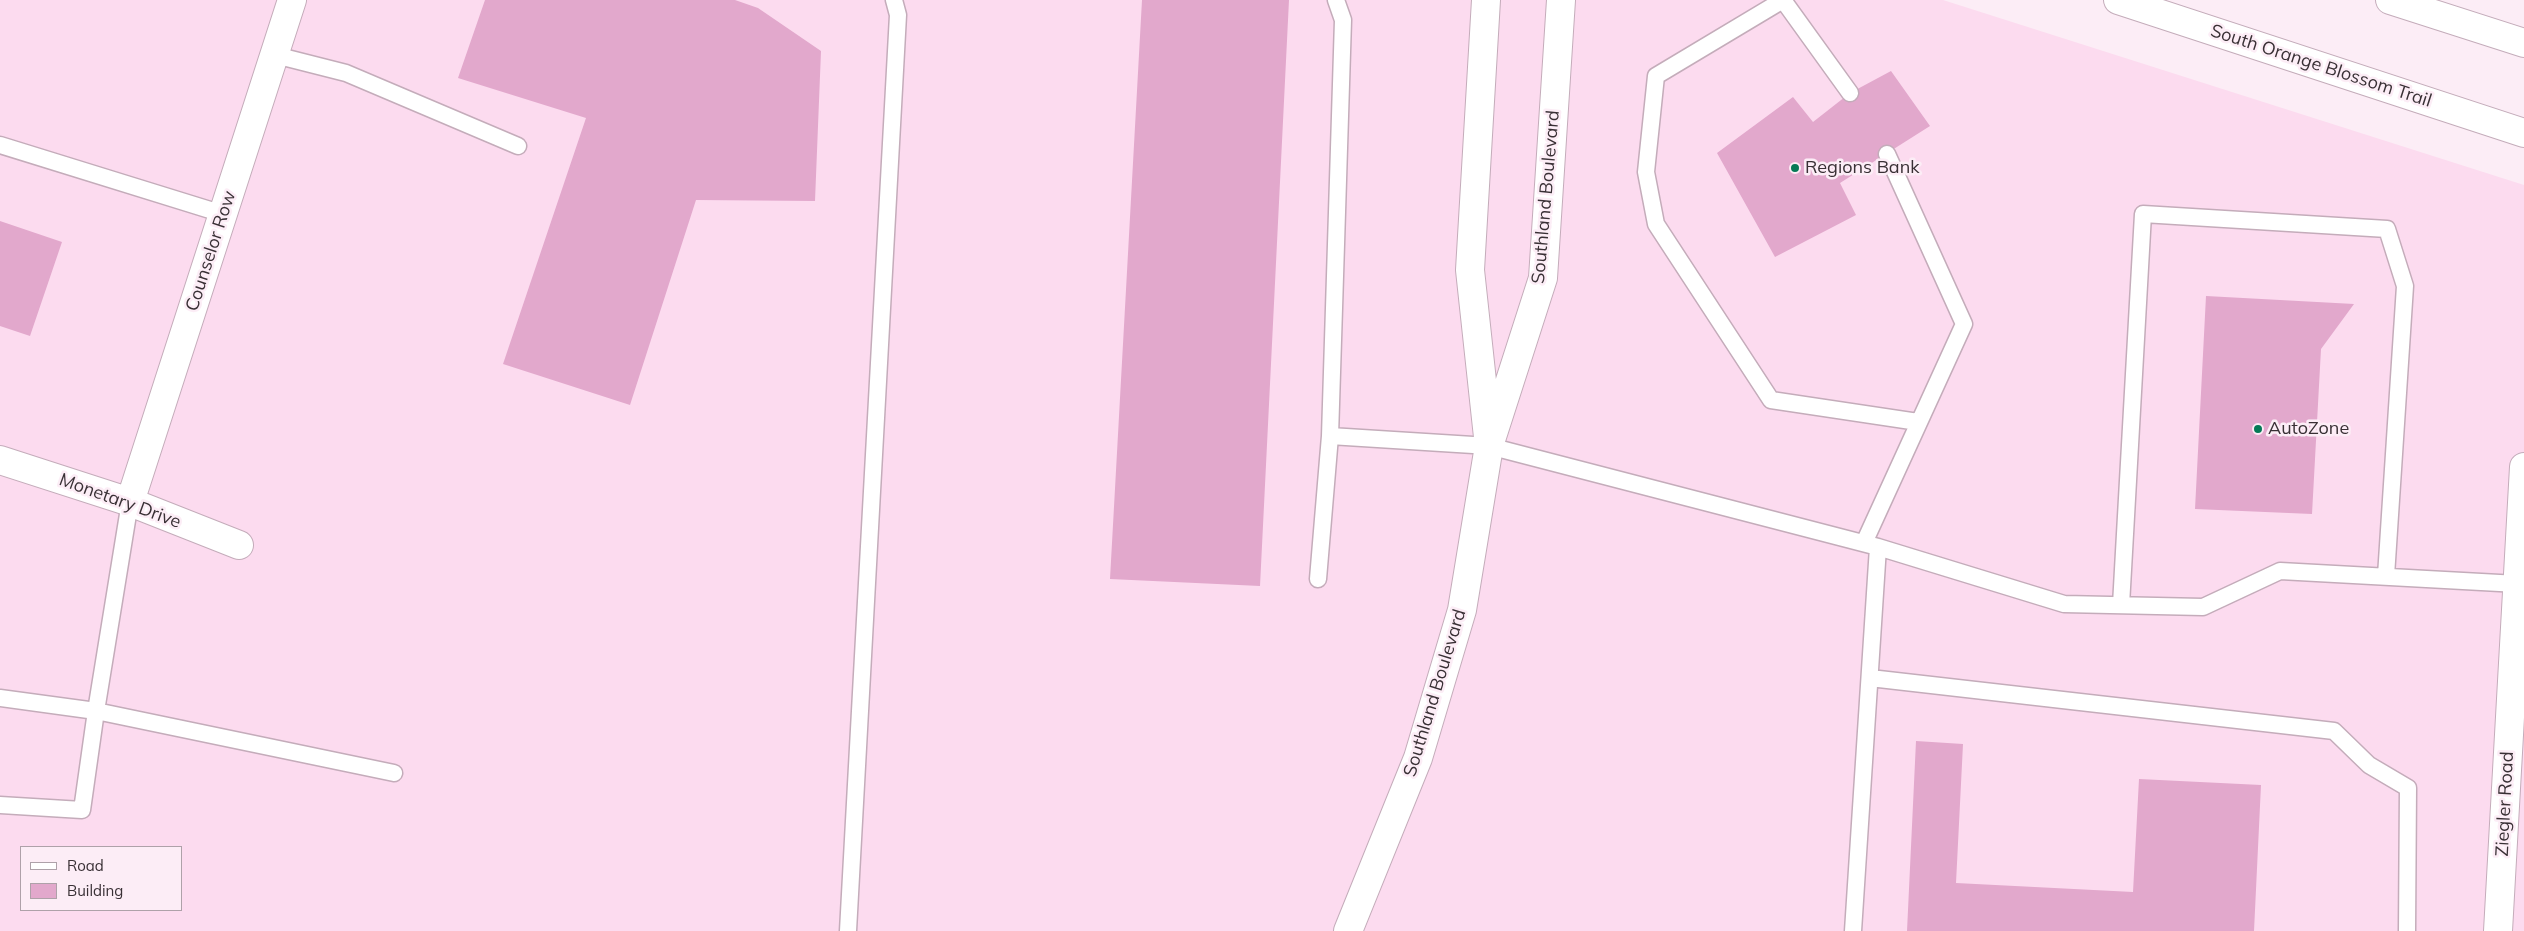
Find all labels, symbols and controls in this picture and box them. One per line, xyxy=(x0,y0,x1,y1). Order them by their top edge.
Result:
street label: South Orange Blossom Trail xyxy=(2208,20,2434,112)
street label: Southland Boulevard xyxy=(1528,109,1564,285)
place label: Regions Bank xyxy=(1805,157,1919,179)
marker: Regions Bank xyxy=(1789,162,1801,174)
street label: Counselor Row xyxy=(181,188,241,314)
place label: AutoZone xyxy=(2268,418,2349,440)
marker: AutoZone xyxy=(2252,423,2264,435)
street label: Monetary Drive xyxy=(56,469,184,533)
street label: Southland Boulevard xyxy=(1399,607,1471,779)
street label: Ziegler Road xyxy=(2491,751,2519,857)
legend xyxy=(20,846,182,911)
text: Road xyxy=(67,856,104,875)
text: Building xyxy=(67,881,123,900)

